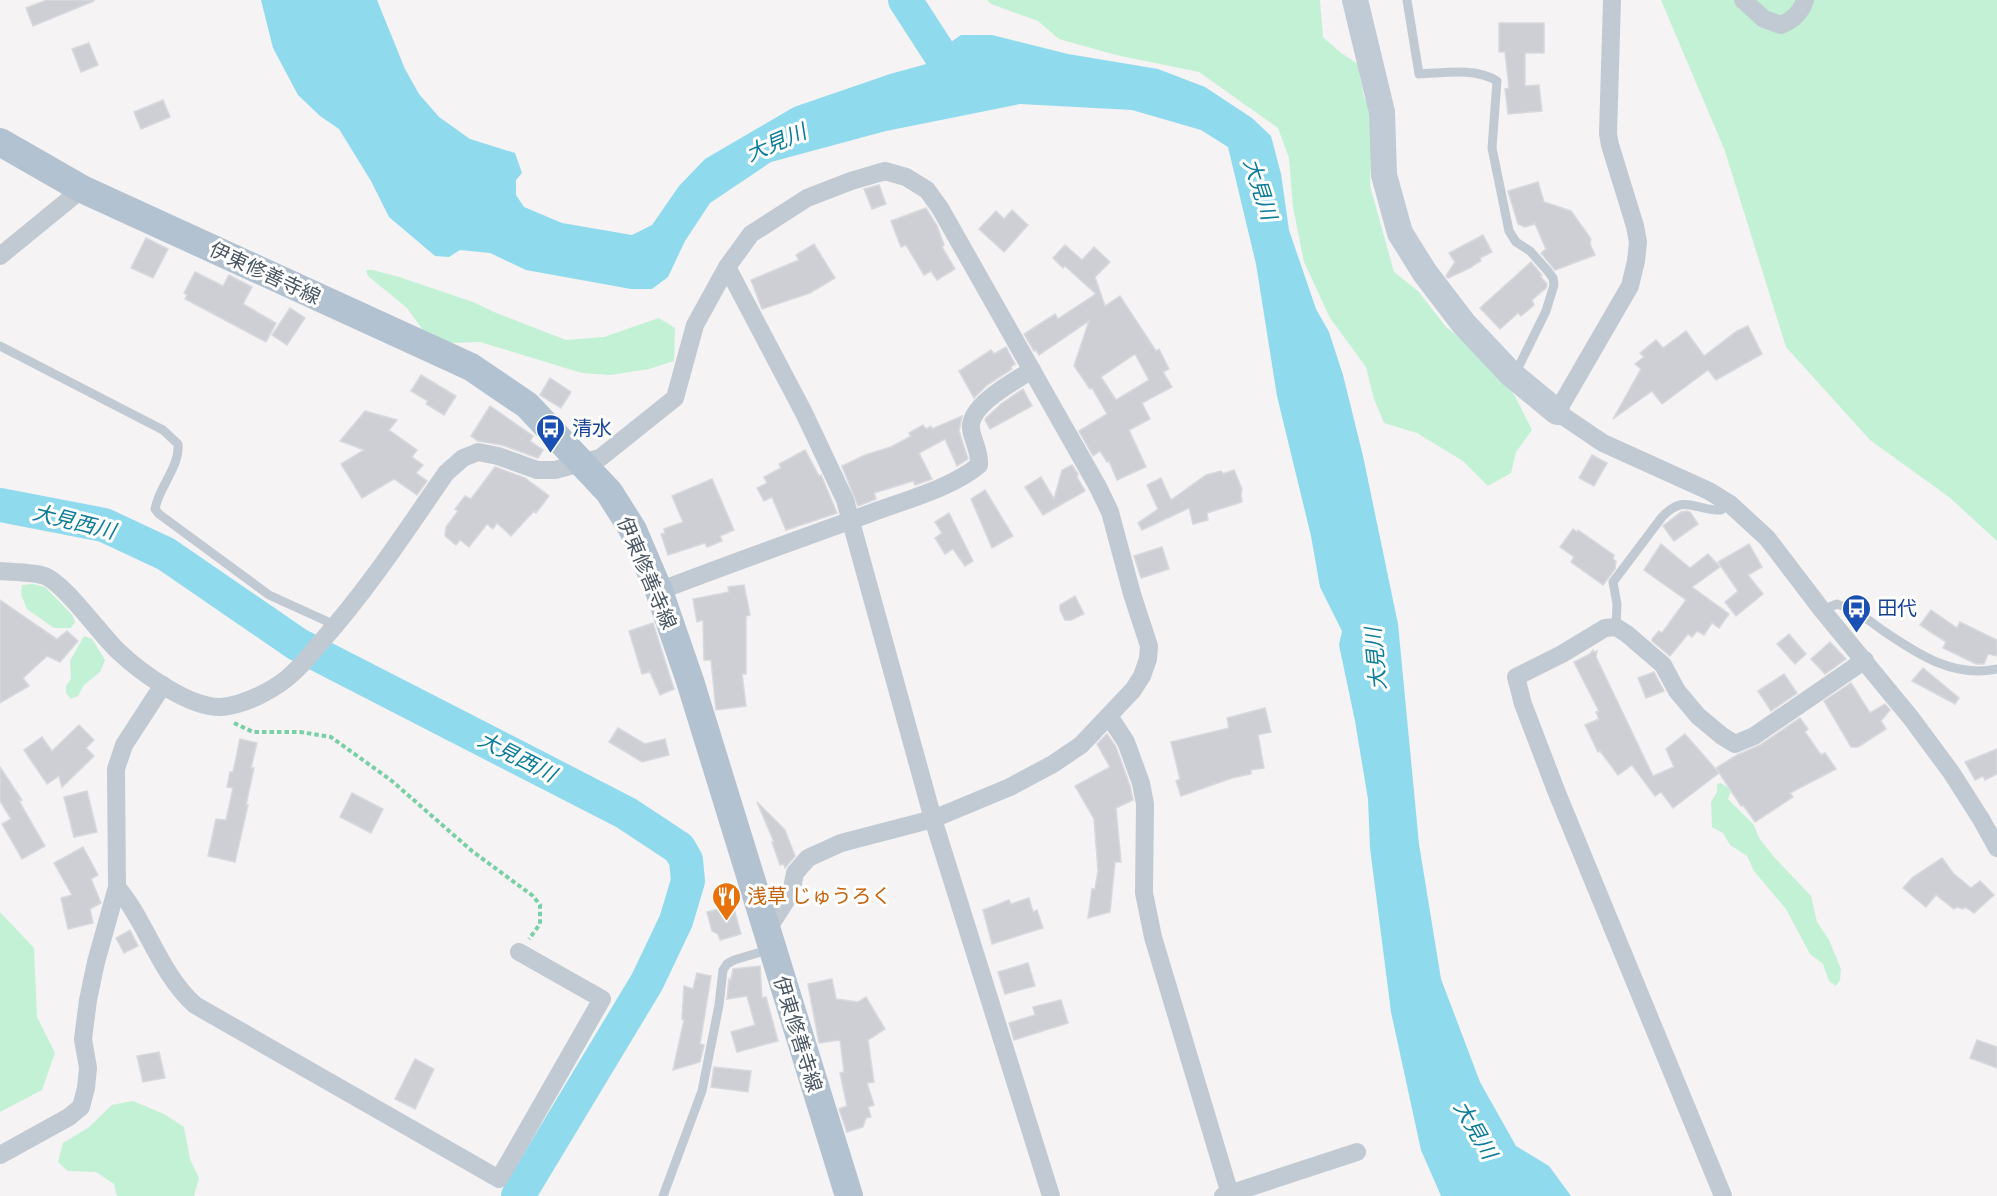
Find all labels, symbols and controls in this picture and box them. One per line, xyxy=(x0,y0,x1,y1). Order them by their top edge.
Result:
water label: 大見川 xyxy=(742,119,812,166)
water label: 大見川 xyxy=(1239,155,1282,225)
street label: 伊東修善寺線 xyxy=(206,237,324,309)
bus stop icon: 清水 xyxy=(535,412,567,454)
place label: 清水 xyxy=(572,416,612,440)
water label: 大見西川 xyxy=(30,500,120,544)
street label: 伊東修善寺線 xyxy=(613,513,681,633)
bus stop icon: 田代 xyxy=(1840,592,1872,634)
place label: 田代 xyxy=(1877,596,1917,620)
water label: 大見川 xyxy=(1361,625,1391,691)
water label: 大見西川 xyxy=(474,727,562,788)
restaurant icon: 浅草 じゅうろく xyxy=(710,880,742,922)
place label: 浅草 じゅうろく xyxy=(747,884,892,908)
street label: 伊東修善寺線 xyxy=(769,973,827,1095)
water label: 大見川 xyxy=(1449,1097,1502,1165)

